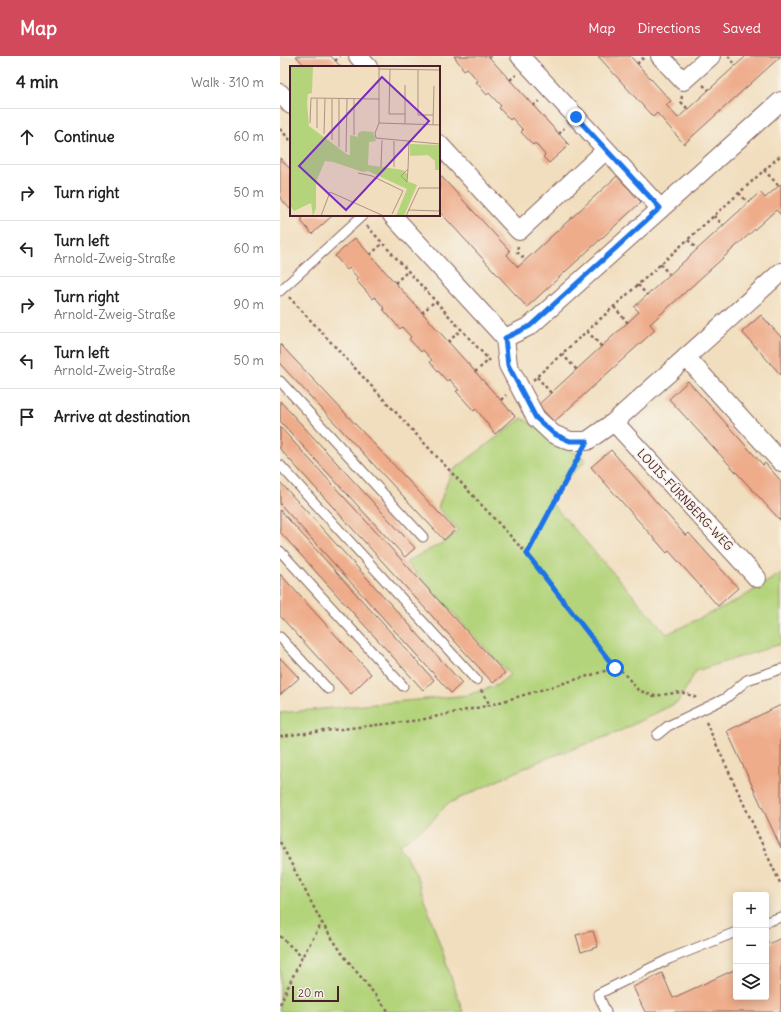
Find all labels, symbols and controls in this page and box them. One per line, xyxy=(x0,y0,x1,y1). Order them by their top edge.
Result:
text: Map xyxy=(20,16,57,40)
text: Map xyxy=(588,19,615,37)
text: Directions xyxy=(637,19,701,37)
text: Saved xyxy=(723,19,761,37)
inset map xyxy=(290,66,440,216)
text: 4 min xyxy=(16,71,58,93)
text: Walk · 310 m xyxy=(191,74,264,91)
route end xyxy=(567,108,585,126)
icon: ahead xyxy=(16,126,38,148)
text: Continue xyxy=(54,127,115,146)
text: 60 m xyxy=(233,128,264,145)
icon: right xyxy=(16,182,38,204)
text: Turn right xyxy=(54,183,119,202)
text: 50 m xyxy=(233,184,264,201)
text: Turn left xyxy=(54,231,109,250)
icon: left xyxy=(16,238,38,260)
text: 60 m xyxy=(233,240,264,257)
text: Arnold-Zweig-Straße xyxy=(54,250,176,267)
text: Turn right xyxy=(54,287,119,306)
icon: right xyxy=(16,294,38,316)
text: 90 m xyxy=(233,296,264,313)
text: Arnold-Zweig-Straße xyxy=(54,306,176,323)
text: Turn left xyxy=(54,343,109,362)
icon: left xyxy=(16,350,38,372)
text: 50 m xyxy=(233,352,264,369)
text: Arnold-Zweig-Straße xyxy=(54,362,176,379)
icon: arrive xyxy=(16,406,38,428)
text: Arrive at destination xyxy=(54,407,190,426)
street label: LOUIS-FÜRNBERG-WEG xyxy=(634,446,737,554)
route start xyxy=(606,659,624,677)
map controls xyxy=(733,892,769,1000)
button: + xyxy=(733,892,769,928)
button: − xyxy=(733,928,769,964)
button: layers xyxy=(733,964,769,1000)
scale bar xyxy=(292,984,339,1003)
text: 20 m xyxy=(298,986,324,1000)

